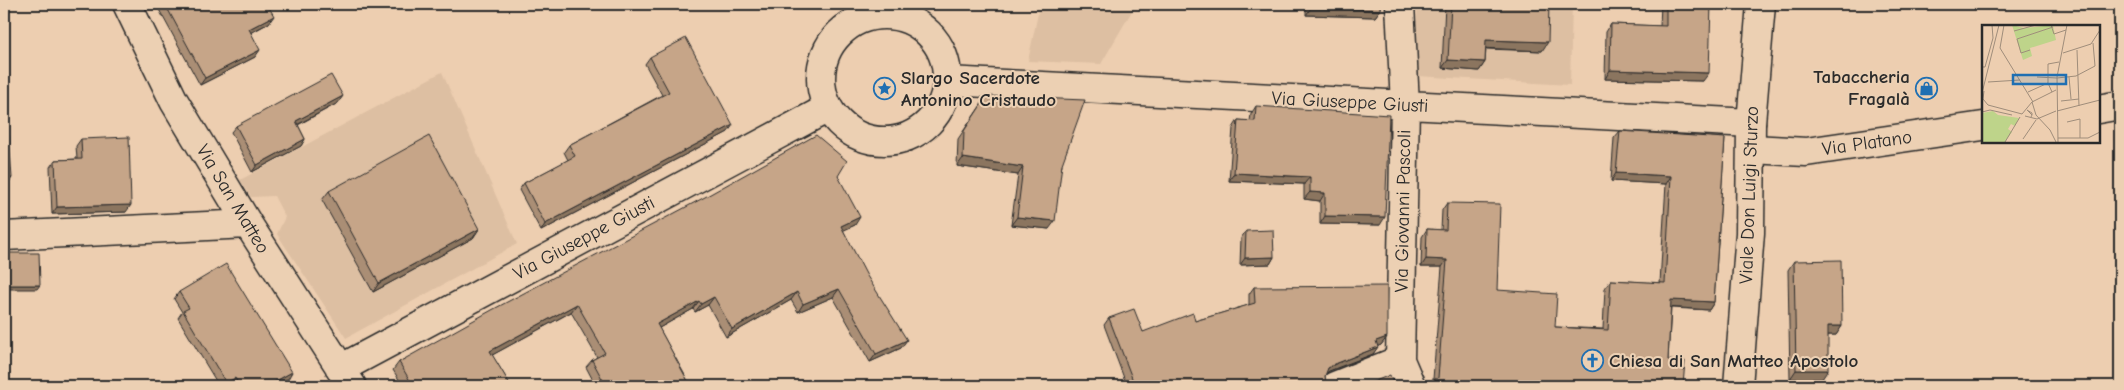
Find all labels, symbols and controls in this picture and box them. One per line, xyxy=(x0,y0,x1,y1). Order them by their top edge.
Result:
inset map xyxy=(1982,25,2099,142)
place label: Tabaccheria Fragalà xyxy=(1813,66,1910,110)
place label: Slargo Sacerdote Antonino Cristaudo xyxy=(901,67,1056,111)
shop icon: Tabaccheria Fragalà xyxy=(1914,76,1938,100)
place icon: Slargo Sacerdote Antonino Cristaudo xyxy=(873,77,897,101)
street label: Via Giuseppe Giusti xyxy=(1271,87,1429,117)
street label: Viale Don Luigi Sturzo xyxy=(1735,106,1763,284)
street label: Via Platano xyxy=(1821,126,1913,160)
street label: Via Giovanni Pascoli xyxy=(1391,130,1415,292)
street label: Via San Matteo xyxy=(192,140,274,258)
street label: Via Giuseppe Giusti xyxy=(510,191,658,285)
church icon: Chiesa di San Matteo Apostolo xyxy=(1581,349,1605,373)
place label: Chiesa di San Matteo Apostolo xyxy=(1609,350,1859,372)

